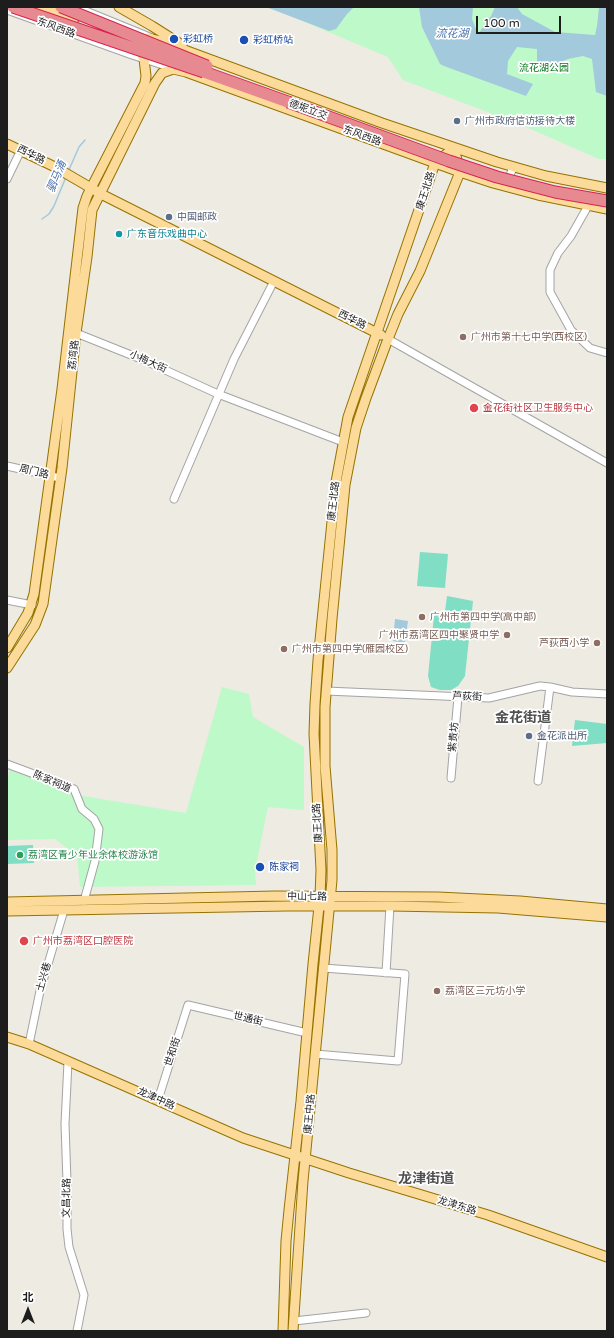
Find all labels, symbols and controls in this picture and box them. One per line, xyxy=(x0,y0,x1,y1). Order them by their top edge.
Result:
scale bar xyxy=(478,8,563,34)
street label: 东风西路 xyxy=(35,16,77,40)
text: 100 m xyxy=(483,16,520,30)
water label: 流花湖 xyxy=(436,27,468,41)
marker: 彩虹桥 xyxy=(168,33,180,45)
place label: 彩虹桥 xyxy=(183,33,213,45)
marker: 彩虹桥站 xyxy=(238,34,250,46)
place label: 彩虹桥站 xyxy=(253,34,293,46)
park label: 流花湖公园 xyxy=(519,62,569,74)
street label: 德坭立交 xyxy=(287,98,329,122)
place label: 广州市政府信访接待大楼 xyxy=(465,115,575,127)
marker: 广州市政府信访接待大楼 xyxy=(452,116,462,126)
street label: 东风西路 xyxy=(341,124,383,148)
street label: 西华路 xyxy=(15,143,47,167)
water label: 驷马涌 xyxy=(44,159,70,195)
street label: 康王北路 xyxy=(414,170,438,212)
place label: 中国邮政 xyxy=(177,211,217,223)
marker: 中国邮政 xyxy=(164,212,174,222)
place label: 广东音乐戏曲中心 xyxy=(127,228,207,240)
marker: 广东音乐戏曲中心 xyxy=(114,229,124,239)
street label: 西华路 xyxy=(336,308,368,332)
place label: 广州市第十七中学(西校区) xyxy=(471,331,587,343)
marker: 广州市第十七中学(西校区) xyxy=(458,332,468,342)
street label: 荔湾路 xyxy=(66,339,82,371)
street label: 小梅大街 xyxy=(127,348,169,376)
marker: 金花街社区卫生服务中心 xyxy=(468,402,480,414)
place label: 金花街社区卫生服务中心 xyxy=(483,402,593,414)
street label: 周门路 xyxy=(18,463,50,481)
street label: 康王北路 xyxy=(326,480,342,522)
place label: 广州市第四中学(高中部) xyxy=(430,611,536,623)
marker: 广州市第四中学(高中部) xyxy=(417,612,427,622)
place label: 广州市荔湾区四中聚贤中学 xyxy=(379,629,499,641)
marker: 广州市荔湾区四中聚贤中学 xyxy=(502,630,512,640)
place label: 芦荻西小学 xyxy=(539,637,589,649)
marker: 芦荻西小学 xyxy=(592,638,602,648)
place label: 广州市第四中学(雁园校区) xyxy=(292,643,408,655)
marker: 广州市第四中学(雁园校区) xyxy=(279,644,289,654)
street label: 芦荻街 xyxy=(452,690,482,704)
district label: 金花街道 xyxy=(495,710,551,726)
street label: 紫贵坊 xyxy=(447,722,461,752)
place label: 金花派出所 xyxy=(537,730,587,742)
marker: 金花派出所 xyxy=(524,731,534,741)
street label: 陈家祠道 xyxy=(31,769,73,795)
street label: 康王北路 xyxy=(311,803,325,843)
place label: 荔湾区青少年业余体校游泳馆 xyxy=(28,849,158,861)
marker: 荔湾区青少年业余体校游泳馆 xyxy=(15,850,25,860)
marker: 陈家祠 xyxy=(254,861,266,873)
place label: 陈家祠 xyxy=(269,861,299,873)
street label: 中山七路 xyxy=(287,891,327,903)
marker: 广州市荔湾区口腔医院 xyxy=(18,935,30,947)
place label: 广州市荔湾区口腔医院 xyxy=(33,935,133,947)
street label: 土兴巷 xyxy=(34,961,54,993)
place label: 荔湾区三元坊小学 xyxy=(445,985,525,997)
marker: 荔湾区三元坊小学 xyxy=(432,986,442,996)
street label: 世通街 xyxy=(232,1010,264,1028)
street label: 世和街 xyxy=(163,1036,183,1068)
street label: 龙津中路 xyxy=(135,1085,177,1113)
street label: 康王中路 xyxy=(302,1094,318,1134)
district label: 龙津街道 xyxy=(398,1171,454,1187)
street label: 文昌北路 xyxy=(61,1178,73,1218)
street label: 龙津东路 xyxy=(436,1194,478,1218)
north arrow xyxy=(8,1290,48,1330)
text: 北 xyxy=(23,1291,34,1304)

